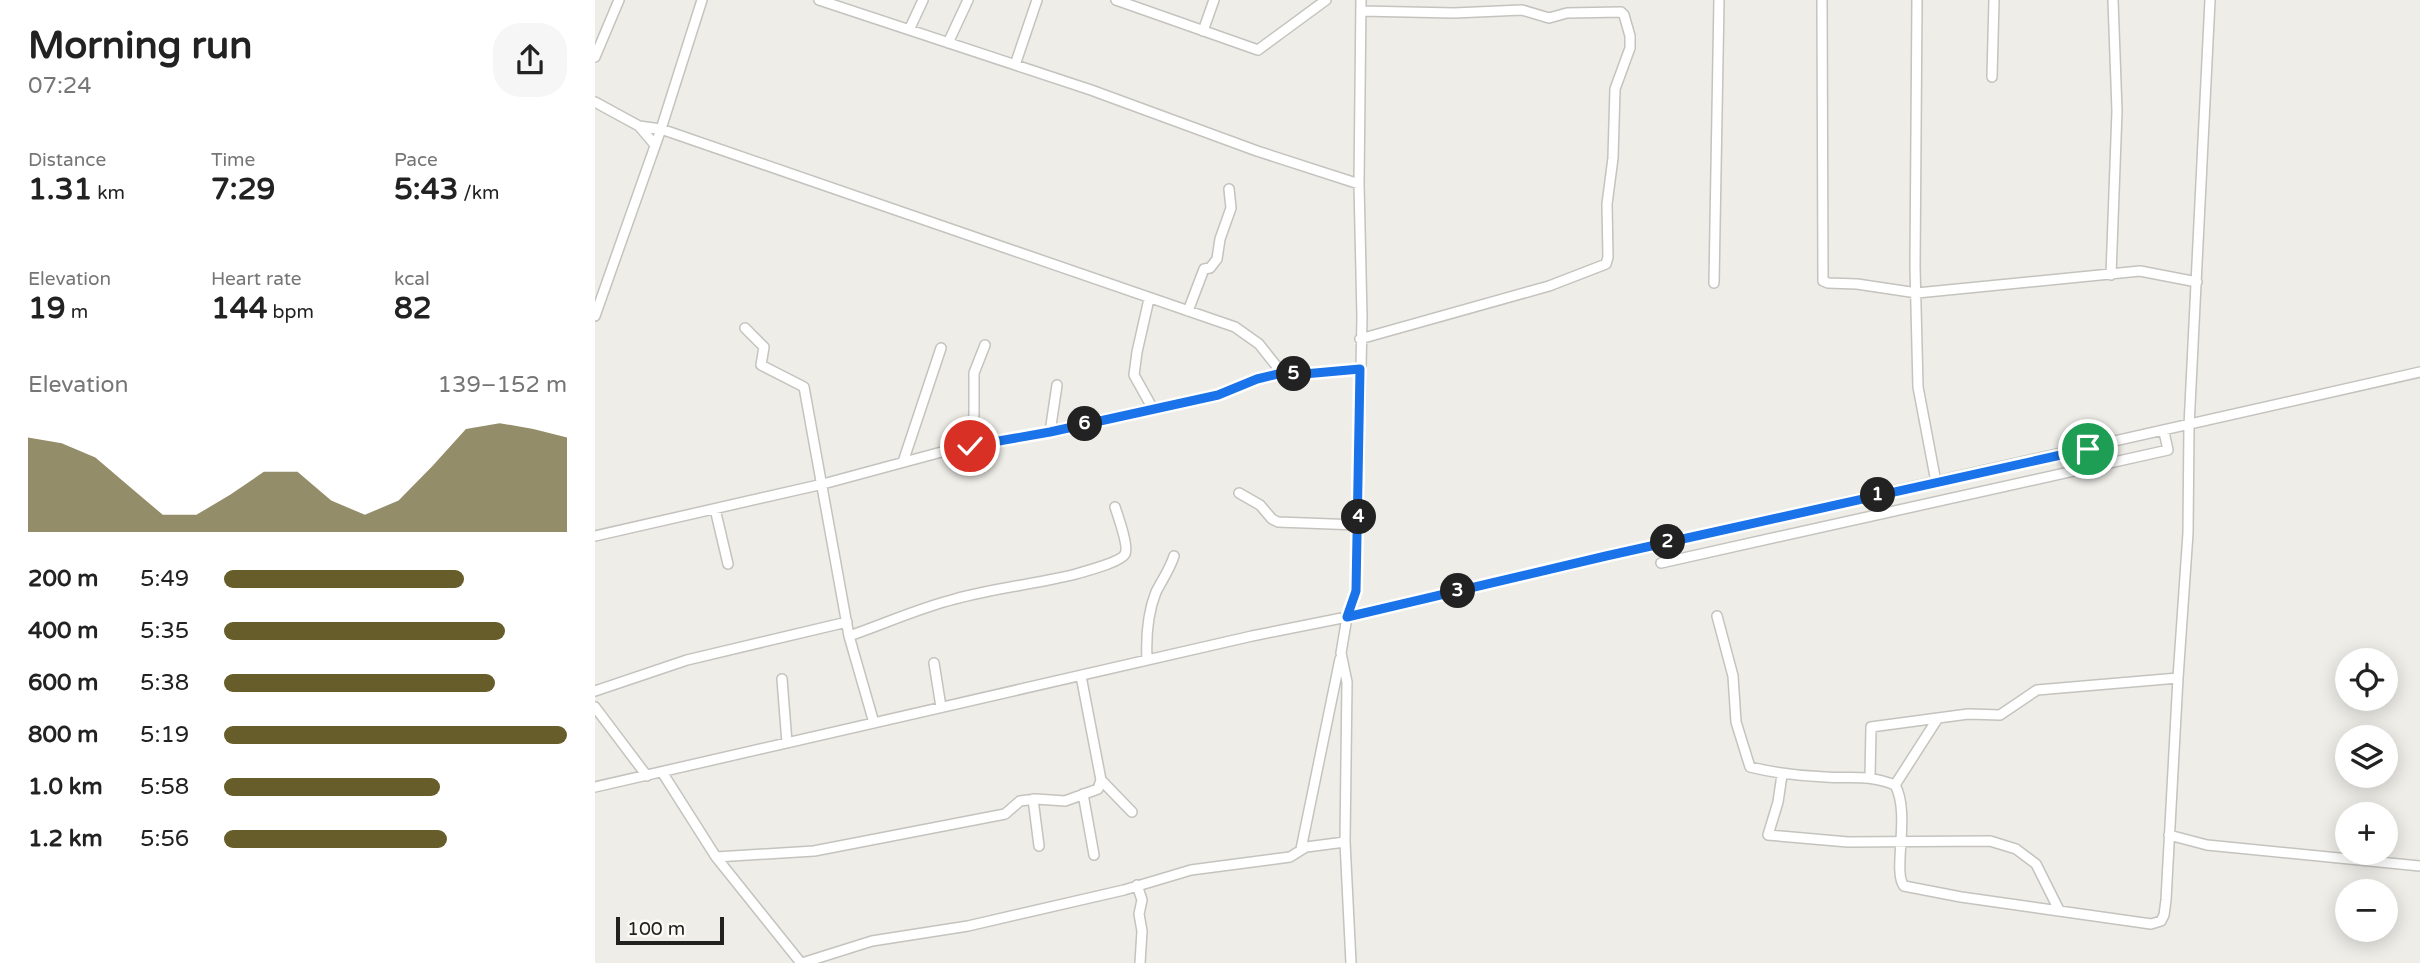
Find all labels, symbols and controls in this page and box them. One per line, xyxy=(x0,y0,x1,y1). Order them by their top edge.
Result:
text: Morning run xyxy=(28,23,252,69)
button: share xyxy=(493,23,567,97)
text: 07:24 xyxy=(28,72,92,100)
text: Distance xyxy=(28,149,106,171)
text: Time xyxy=(211,149,255,171)
text: Pace xyxy=(394,149,438,171)
text: 1.31 xyxy=(28,171,92,208)
text: 7:29 xyxy=(211,171,275,208)
text: 5:43 xyxy=(394,171,458,208)
text: km xyxy=(92,182,125,204)
text: /km xyxy=(458,182,499,204)
text: Elevation xyxy=(28,268,111,290)
text: Heart rate xyxy=(211,268,302,290)
text: kcal xyxy=(394,268,430,290)
text: 19 xyxy=(28,290,66,327)
text: 144 xyxy=(211,290,268,327)
text: 82 xyxy=(394,290,432,327)
text: m xyxy=(66,301,88,323)
text: bpm xyxy=(268,301,314,323)
pin: 5 xyxy=(1277,356,1311,392)
text: 5 xyxy=(1288,362,1299,384)
text: Elevation xyxy=(28,371,129,399)
text: 139–152 m xyxy=(438,371,567,399)
pin: 6 xyxy=(1067,406,1103,442)
text: 6 xyxy=(1079,412,1090,434)
pin xyxy=(940,416,1000,476)
pin xyxy=(2058,419,2118,479)
icon: check xyxy=(951,427,989,465)
icon: arrive xyxy=(2069,430,2107,468)
pin: 1 xyxy=(1861,477,1895,512)
text: 1 xyxy=(1872,483,1883,505)
pin: 4 xyxy=(1341,500,1377,534)
text: 4 xyxy=(1353,505,1364,527)
pin: 2 xyxy=(1651,524,1685,560)
text: 2 xyxy=(1662,530,1673,552)
text: 200 m xyxy=(28,565,98,593)
text: 5:49 xyxy=(140,565,189,593)
pin: 3 xyxy=(1441,574,1475,608)
text: 3 xyxy=(1452,579,1463,601)
text: 400 m xyxy=(28,617,98,645)
text: 5:35 xyxy=(140,617,189,645)
map controls xyxy=(2335,648,2398,942)
button: locate xyxy=(2335,648,2398,711)
text: 600 m xyxy=(28,669,98,697)
text: 5:38 xyxy=(140,669,189,697)
text: 800 m xyxy=(28,721,98,749)
text: 5:19 xyxy=(140,721,189,749)
button: layers xyxy=(2335,725,2398,788)
text: 1.0 km xyxy=(28,773,103,801)
text: 5:58 xyxy=(140,773,189,801)
button: + xyxy=(2335,802,2398,865)
text: 1.2 km xyxy=(28,825,103,853)
text: 5:56 xyxy=(140,825,189,853)
button: − xyxy=(2335,879,2398,942)
scale bar xyxy=(616,914,725,946)
text: 100 m xyxy=(627,918,685,940)

